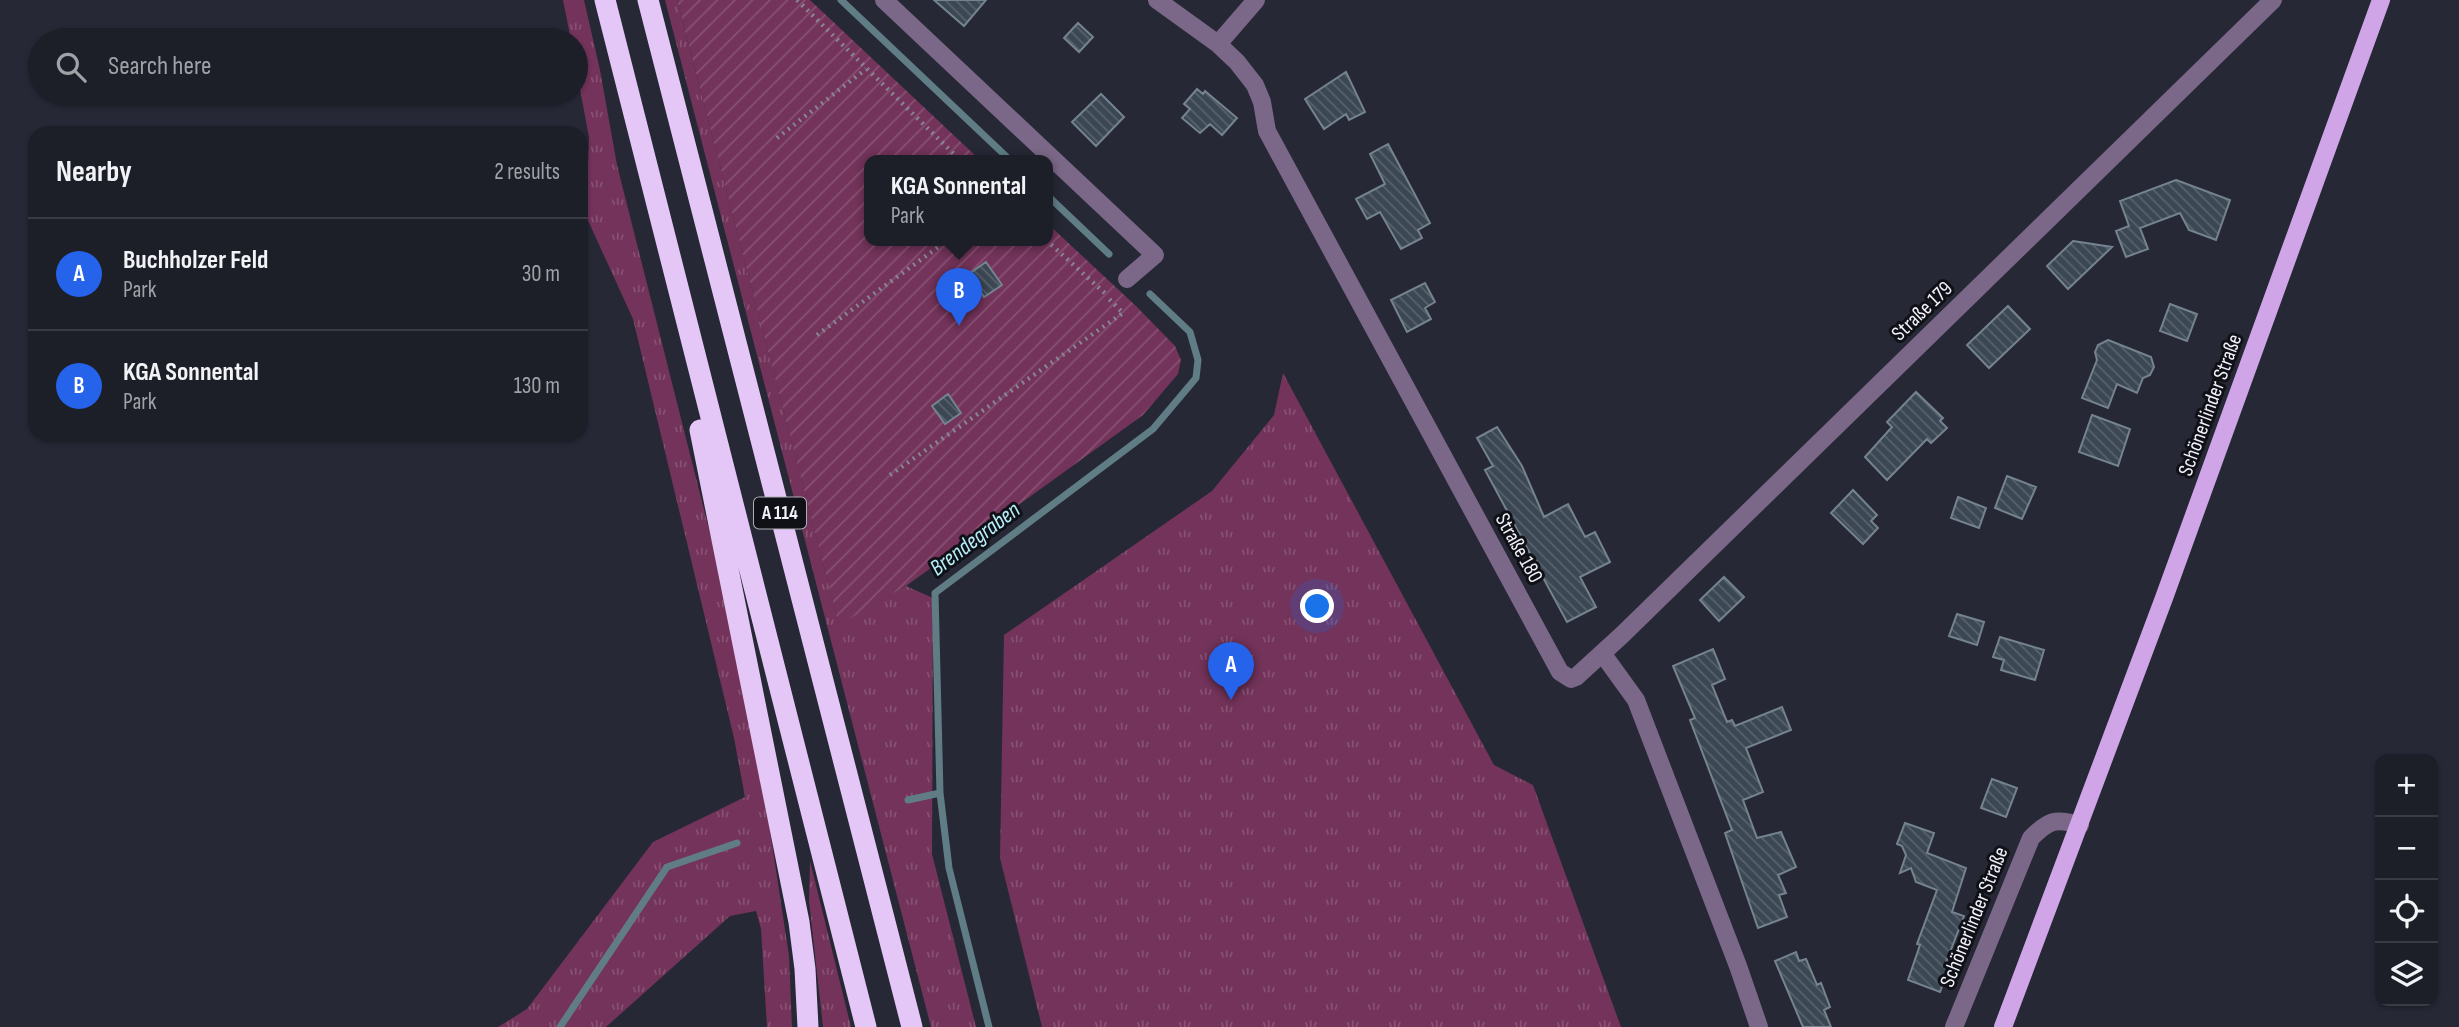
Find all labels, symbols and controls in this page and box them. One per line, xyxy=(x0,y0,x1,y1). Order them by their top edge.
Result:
search box xyxy=(28,28,588,105)
icon: search xyxy=(52,48,90,86)
text: Search here xyxy=(108,51,211,82)
text: Nearby xyxy=(56,154,132,190)
popup xyxy=(864,155,1053,246)
text: 2 results xyxy=(494,158,560,186)
text: KGA Sonnental xyxy=(891,171,1026,202)
text: Park xyxy=(891,202,924,230)
text: Buchholzer Feld xyxy=(123,245,268,276)
text: A xyxy=(74,260,84,288)
text: 30 m xyxy=(522,260,560,288)
pin: B xyxy=(936,268,982,326)
text: Park xyxy=(123,276,157,304)
street label: Straße 179 xyxy=(1886,276,1958,346)
street label: Schönerlinder Straße xyxy=(2173,331,2247,479)
text: KGA Sonnental xyxy=(123,357,259,388)
text: B xyxy=(74,372,84,400)
text: 130 m xyxy=(514,372,560,400)
text: Park xyxy=(123,388,157,416)
water label: Brendegraben xyxy=(924,496,1026,582)
road number: A 114 xyxy=(754,498,806,528)
street label: Straße 180 xyxy=(1490,509,1548,587)
your location xyxy=(1300,589,1334,623)
pin: A xyxy=(1208,642,1254,700)
map controls xyxy=(2375,754,2438,1006)
button: + xyxy=(2375,754,2438,817)
button: − xyxy=(2375,817,2438,880)
street label: Schönerlinder Straße xyxy=(1935,843,2013,991)
button: locate xyxy=(2375,880,2438,943)
button: layers xyxy=(2375,943,2438,1006)

